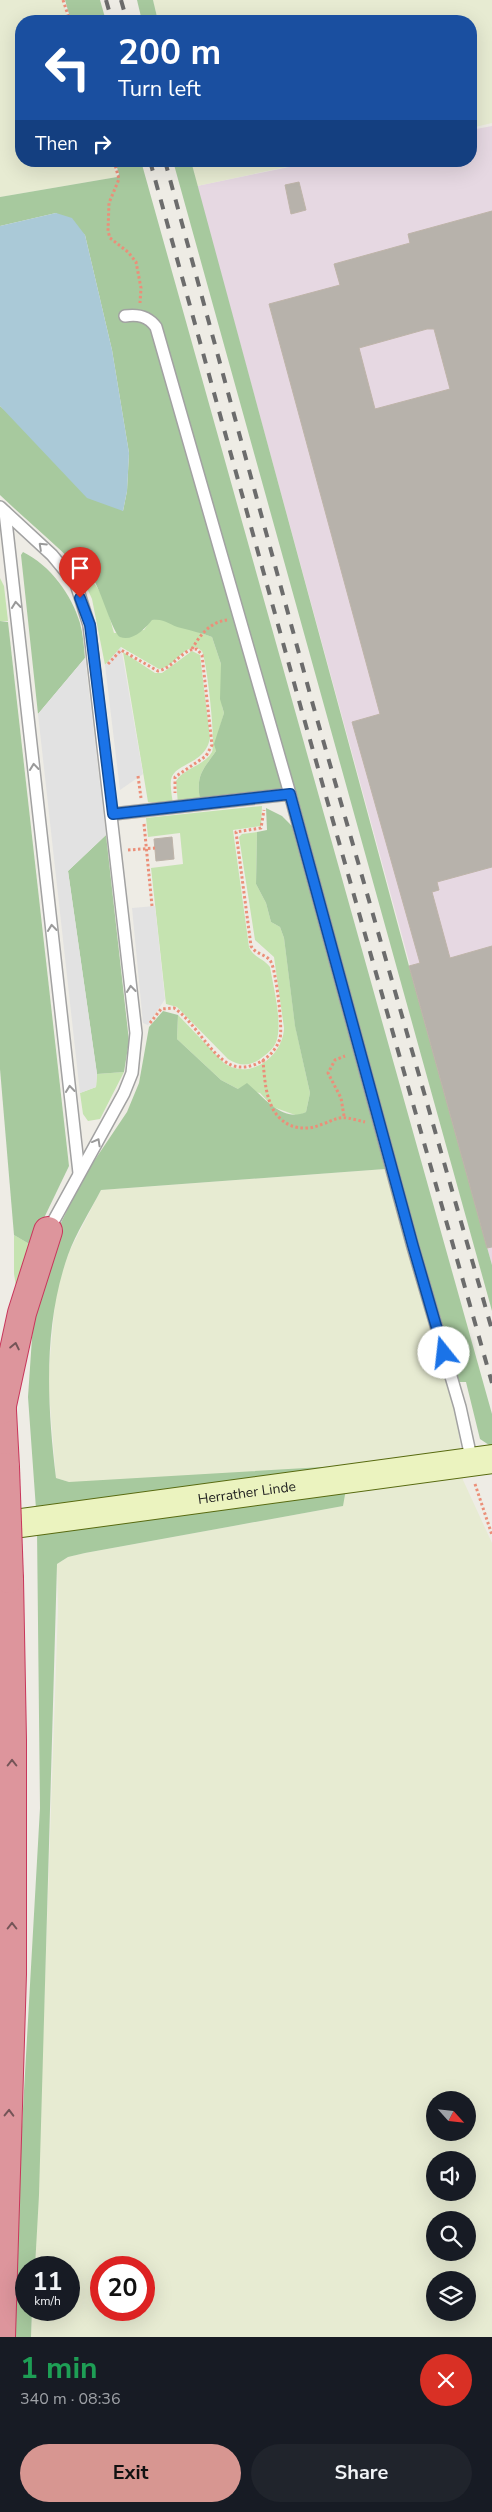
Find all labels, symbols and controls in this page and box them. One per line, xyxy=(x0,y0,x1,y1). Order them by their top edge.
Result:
text: 200 m xyxy=(118,29,221,76)
icon: left xyxy=(35,35,100,100)
text: Turn left xyxy=(118,74,201,104)
icon: right xyxy=(88,130,116,158)
text: Then xyxy=(35,131,78,157)
one-way arrow xyxy=(38,543,47,552)
pin xyxy=(59,547,101,598)
icon: arrive xyxy=(66,554,94,582)
one-way arrow xyxy=(11,601,22,609)
one-way arrow xyxy=(29,762,40,770)
one-way arrow xyxy=(47,924,58,932)
one-way arrow xyxy=(126,984,137,992)
one-way arrow xyxy=(65,1085,76,1093)
one-way arrow xyxy=(90,1138,100,1147)
position arrow xyxy=(417,1326,469,1378)
one-way arrow xyxy=(9,1341,20,1350)
street label: Herrather Linde xyxy=(196,1476,297,1508)
one-way arrow xyxy=(7,1759,17,1766)
one-way arrow xyxy=(7,1921,17,1929)
north arrow xyxy=(426,2091,476,2141)
map controls xyxy=(426,2091,476,2321)
one-way arrow xyxy=(4,2109,14,2117)
button: sound xyxy=(426,2151,476,2201)
button: search xyxy=(426,2211,476,2261)
speed limit sign: 20 xyxy=(90,2256,155,2321)
text: 11 xyxy=(32,2265,63,2299)
button: layers xyxy=(426,2271,476,2321)
text: km/h xyxy=(34,2293,61,2309)
text: 1 min xyxy=(20,2348,98,2389)
button: close xyxy=(420,2354,472,2406)
text: 340 m · 08:36 xyxy=(20,2388,121,2410)
button: Exit xyxy=(20,2444,241,2502)
button: Share xyxy=(251,2444,472,2502)

